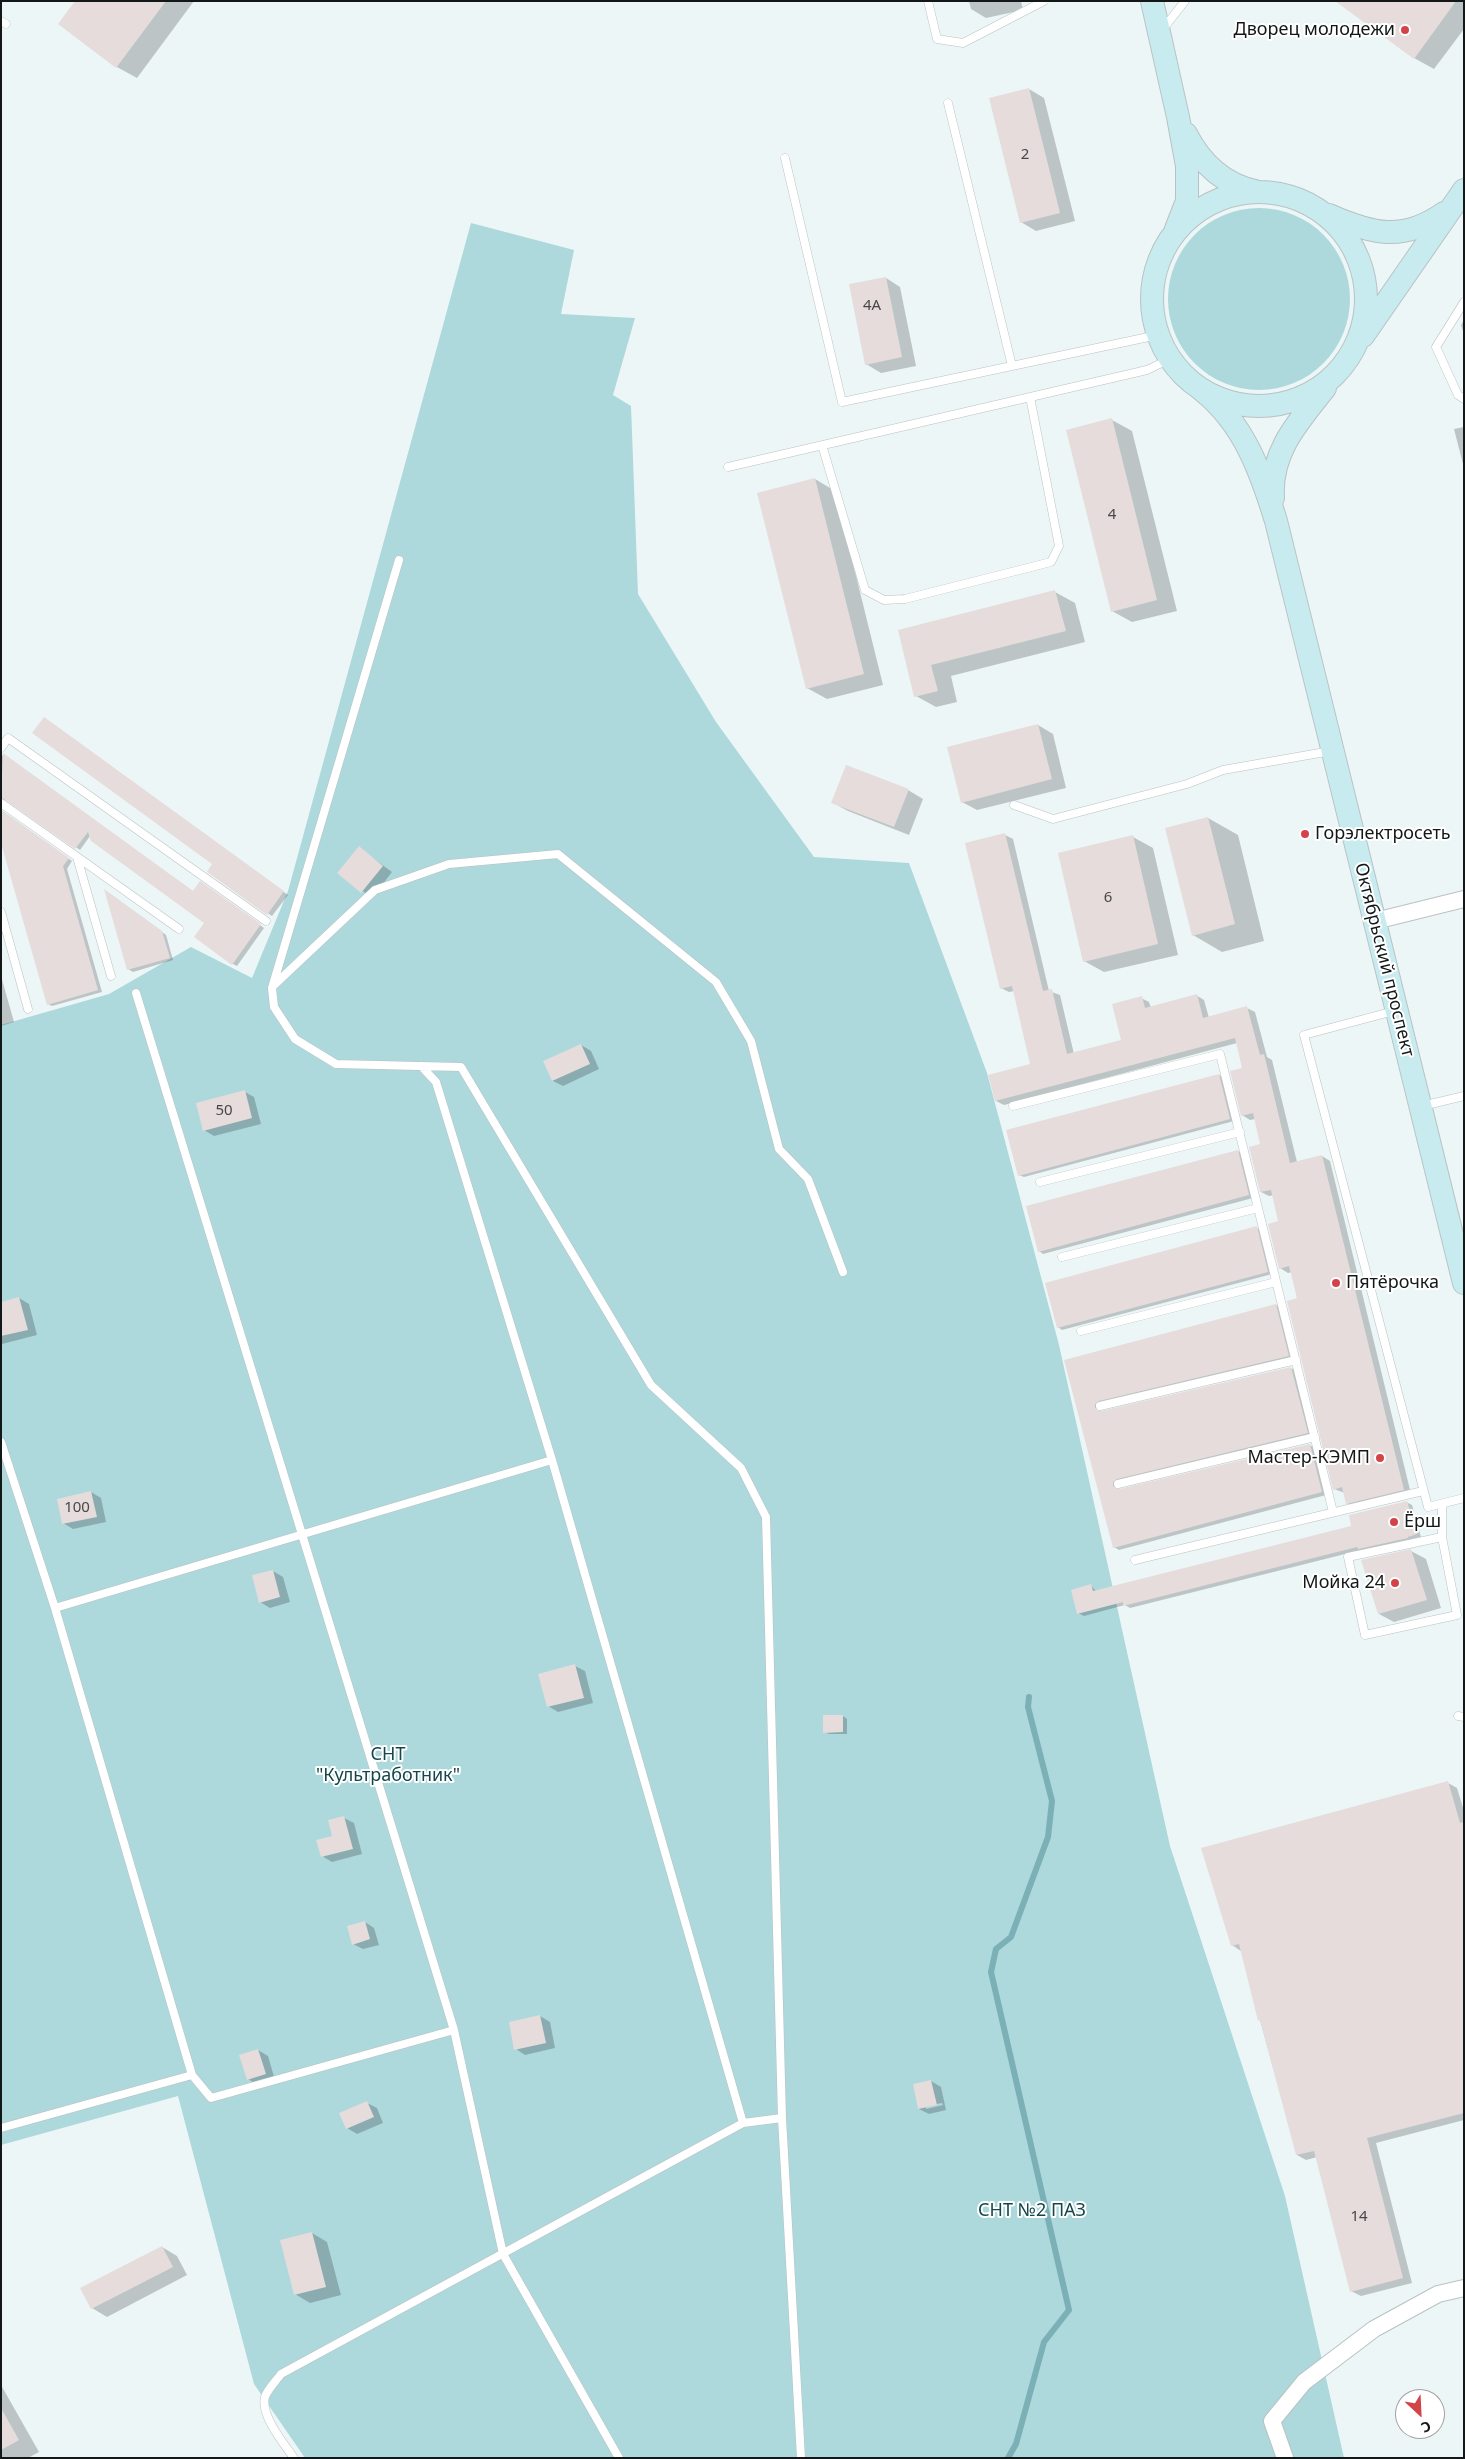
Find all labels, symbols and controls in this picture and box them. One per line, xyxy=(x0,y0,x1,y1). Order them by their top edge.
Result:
place label: Дворец молодежи xyxy=(1234,19,1395,41)
marker: Дворец молодежи xyxy=(1399,24,1411,36)
house number: 2 xyxy=(1021,146,1029,164)
house number: 4А xyxy=(863,297,881,315)
house number: 4 xyxy=(1108,506,1116,524)
place label: Горэлектросеть xyxy=(1315,823,1451,845)
marker: Горэлектросеть xyxy=(1299,828,1311,840)
street label: Октябрьский проспект xyxy=(1349,861,1419,1059)
house number: 6 xyxy=(1104,889,1112,907)
house number: 50 xyxy=(215,1102,233,1120)
place label: Пятёрочка xyxy=(1346,1272,1439,1294)
marker: Пятёрочка xyxy=(1330,1277,1342,1289)
place label: Мастер-КЭМП xyxy=(1248,1447,1370,1469)
marker: Мастер-КЭМП xyxy=(1374,1452,1386,1464)
house number: 100 xyxy=(64,1499,90,1517)
place label: Ёрш xyxy=(1404,1511,1441,1533)
marker: Ёрш xyxy=(1388,1516,1400,1528)
place label: Мойка 24 xyxy=(1302,1572,1385,1594)
marker: Мойка 24 xyxy=(1389,1577,1401,1589)
park label: СНТ "Культработник" xyxy=(316,1744,460,1786)
park label: СНТ №2 ПАЗ xyxy=(978,2200,1086,2222)
house number: 14 xyxy=(1350,2208,1368,2226)
north arrow xyxy=(1395,2389,1445,2439)
text: С xyxy=(1418,2417,1434,2438)

